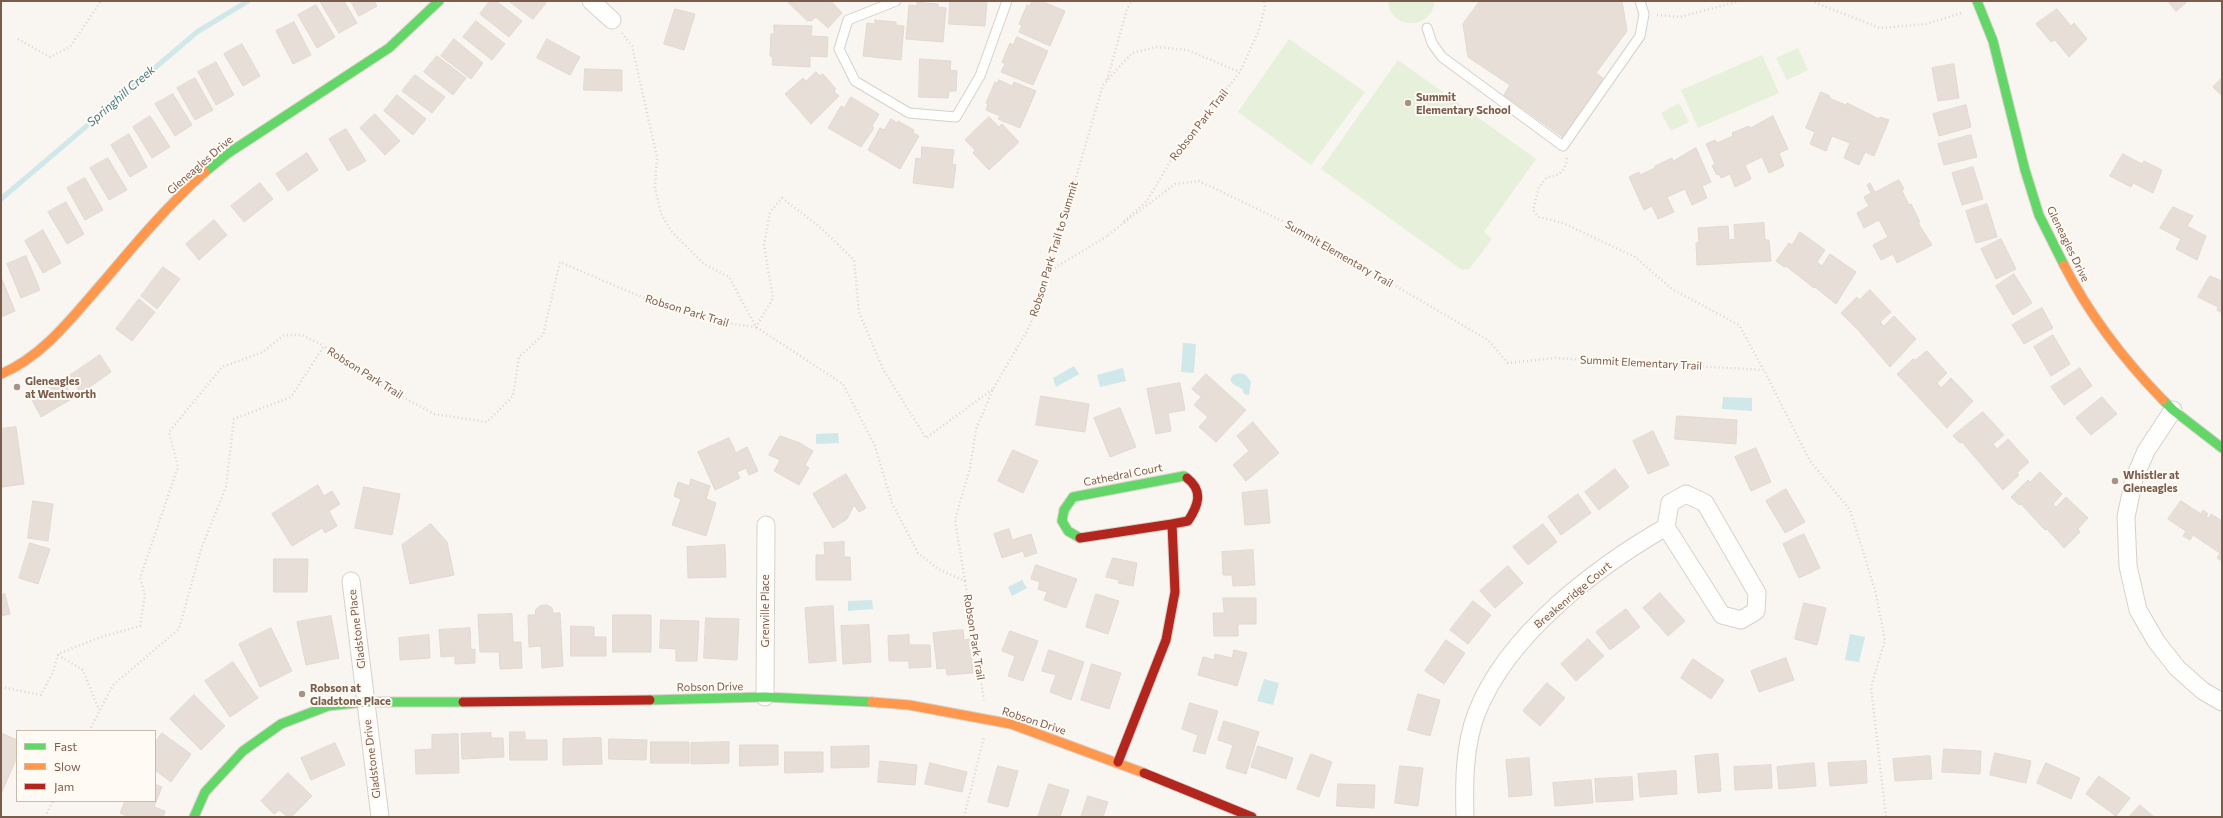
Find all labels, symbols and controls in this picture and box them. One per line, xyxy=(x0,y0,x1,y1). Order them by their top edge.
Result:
water label: Springhill Creek xyxy=(84,62,158,130)
street label: Robson Park Trail xyxy=(1167,87,1231,163)
place label: Summit Elementary School xyxy=(1416,90,1511,116)
marker: Summit Elementary School xyxy=(1403,98,1413,108)
street label: Gleneagles Drive xyxy=(164,133,236,197)
street label: Robson Park Trail to Summit xyxy=(1027,180,1081,318)
street label: Gleneagles Drive xyxy=(2044,204,2092,284)
street label: Summit Elementary Trail xyxy=(1283,218,1395,290)
street label: Robson Park Trail xyxy=(644,292,730,330)
street label: Robson Park Trail xyxy=(325,344,405,402)
street label: Summit Elementary Trail xyxy=(1580,353,1702,373)
place label: Gleneagles at Wentworth xyxy=(25,374,96,400)
marker: Gleneagles at Wentworth xyxy=(12,382,22,392)
street label: Cathedral Court xyxy=(1082,461,1164,489)
place label: Whistler at Gleneagles xyxy=(2123,468,2180,494)
marker: Whistler at Gleneagles xyxy=(2110,476,2120,486)
street label: Breakenridge Court xyxy=(1532,559,1614,631)
street label: Grenville Place xyxy=(758,575,772,647)
street label: Gladstone Place xyxy=(346,589,368,669)
street label: Robson Park Trail xyxy=(961,593,987,681)
street label: Robson Drive xyxy=(677,680,743,694)
place label: Robson at Gladstone Place xyxy=(310,681,391,707)
marker: Robson at Gladstone Place xyxy=(297,689,307,699)
street label: Robson Drive xyxy=(1000,704,1068,738)
street label: Gladstone Drive xyxy=(361,719,383,799)
legend xyxy=(16,730,156,802)
text: Fast xyxy=(54,739,77,753)
text: Slow xyxy=(54,759,81,773)
text: Jam xyxy=(54,779,74,793)

